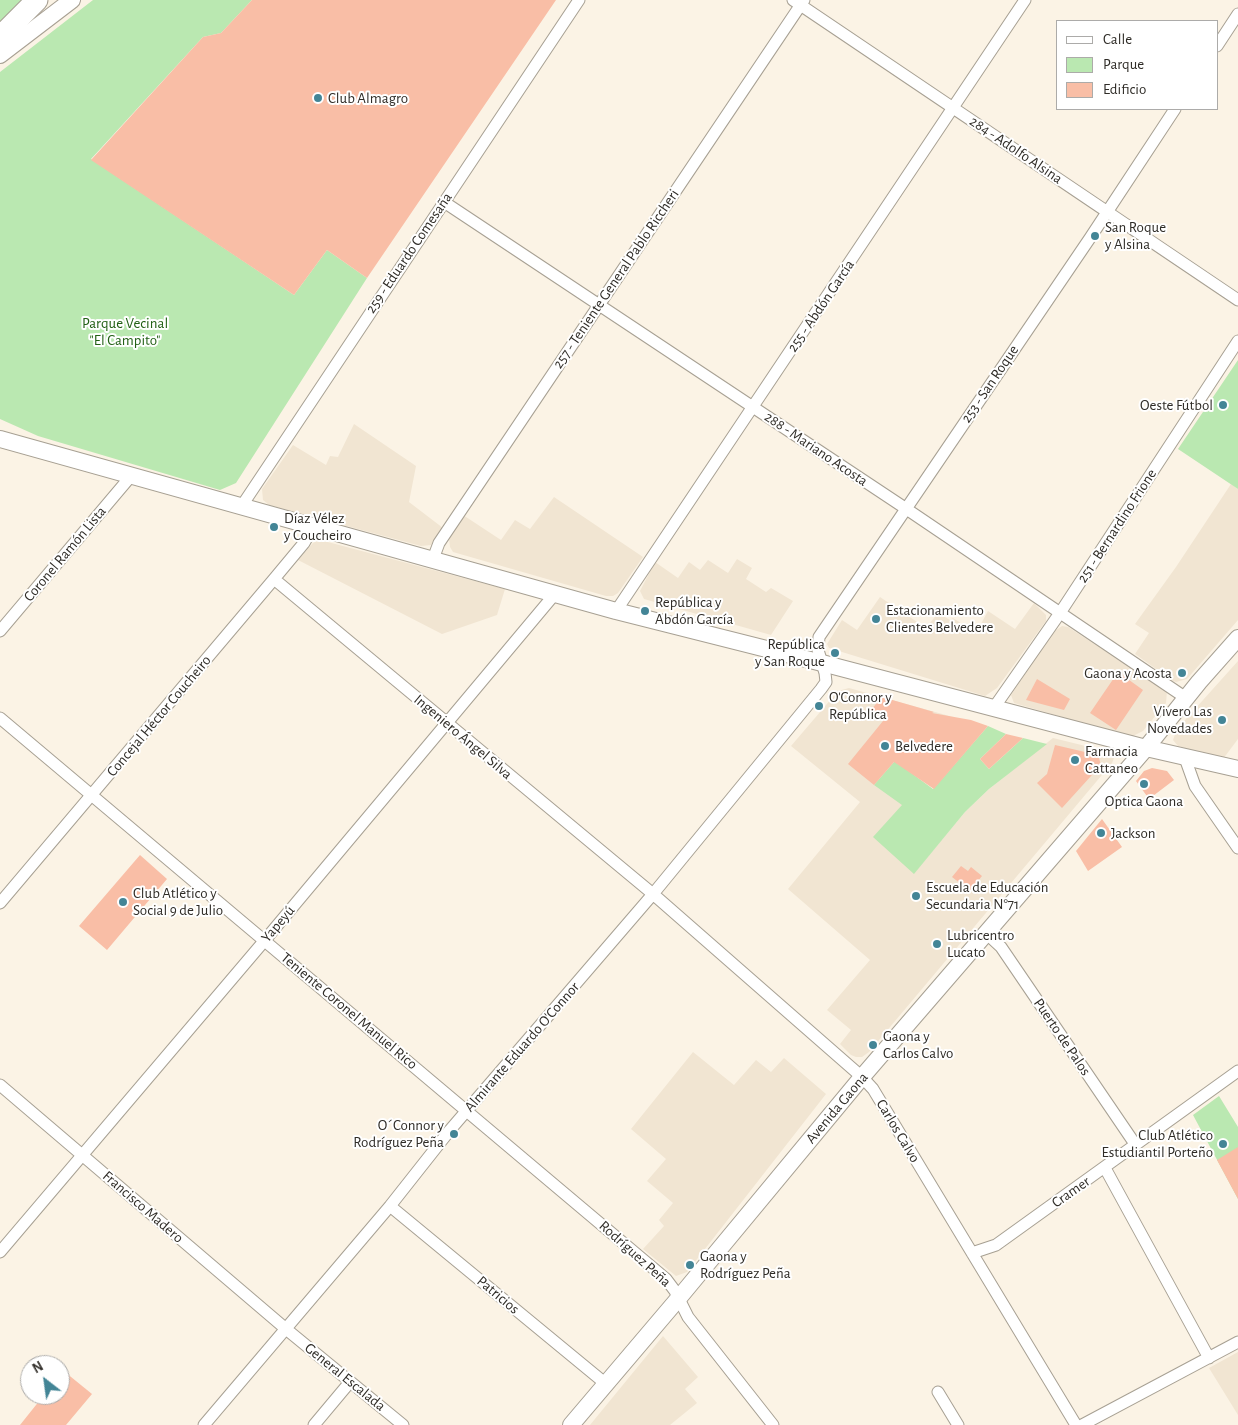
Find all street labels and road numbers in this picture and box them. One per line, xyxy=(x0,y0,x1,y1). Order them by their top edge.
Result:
street label: 284 - Adolfo Alsina xyxy=(966,112,1066,188)
street label: 257 - Teniente General Pablo Riccheri xyxy=(549,186,683,372)
street label: 259 - Eduardo Comesaña xyxy=(362,189,456,317)
street label: 255 - Abdón García xyxy=(784,256,858,356)
street label: 253 - San Roque xyxy=(957,342,1023,426)
street label: 288 - Mariano Acosta xyxy=(761,408,871,490)
street label: 251 - Bernardino Frione xyxy=(1073,466,1161,586)
street label: Coronel Ramón Lista xyxy=(20,503,110,605)
street label: Concejal Héctor Coucheiro xyxy=(103,652,215,780)
street label: Ingeniero Ángel Silva xyxy=(410,691,516,783)
street label: Yapeyú xyxy=(257,902,299,946)
street label: Teniente Coronel Manuel Rico xyxy=(277,949,421,1073)
street label: Almirante Eduardo O'Connor xyxy=(461,978,583,1116)
street label: Puerto de Palos xyxy=(1030,995,1094,1079)
street label: Avenida Gaona xyxy=(802,1069,872,1147)
street label: Carlos Calvo xyxy=(872,1096,924,1166)
street label: Francisco Madero xyxy=(99,1167,187,1247)
street label: Cramer xyxy=(1048,1172,1094,1212)
street label: Rodríguez Peña xyxy=(595,1217,675,1291)
street label: Patricios xyxy=(473,1272,523,1318)
street label: General Escalada xyxy=(301,1339,389,1415)

